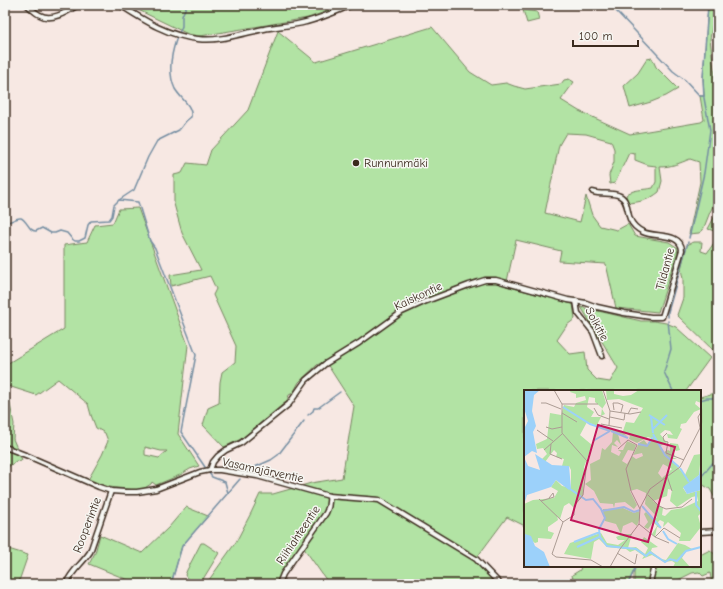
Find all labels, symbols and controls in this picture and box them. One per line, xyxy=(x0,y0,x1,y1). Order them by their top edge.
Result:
scale bar xyxy=(573,22,638,48)
text: 100 m xyxy=(579,29,612,43)
place label: Runnunmäki xyxy=(364,156,428,170)
marker: Runnunmäki xyxy=(351,158,361,168)
street label: Tildantie xyxy=(653,246,677,292)
street label: Kaiskontie xyxy=(392,279,444,313)
street label: Solkitie xyxy=(582,305,612,343)
inset map xyxy=(524,390,701,567)
street label: Vasamajärventie xyxy=(221,455,305,485)
street label: Rooperintie xyxy=(70,495,104,555)
street label: Riihiahteentie xyxy=(273,503,323,567)

